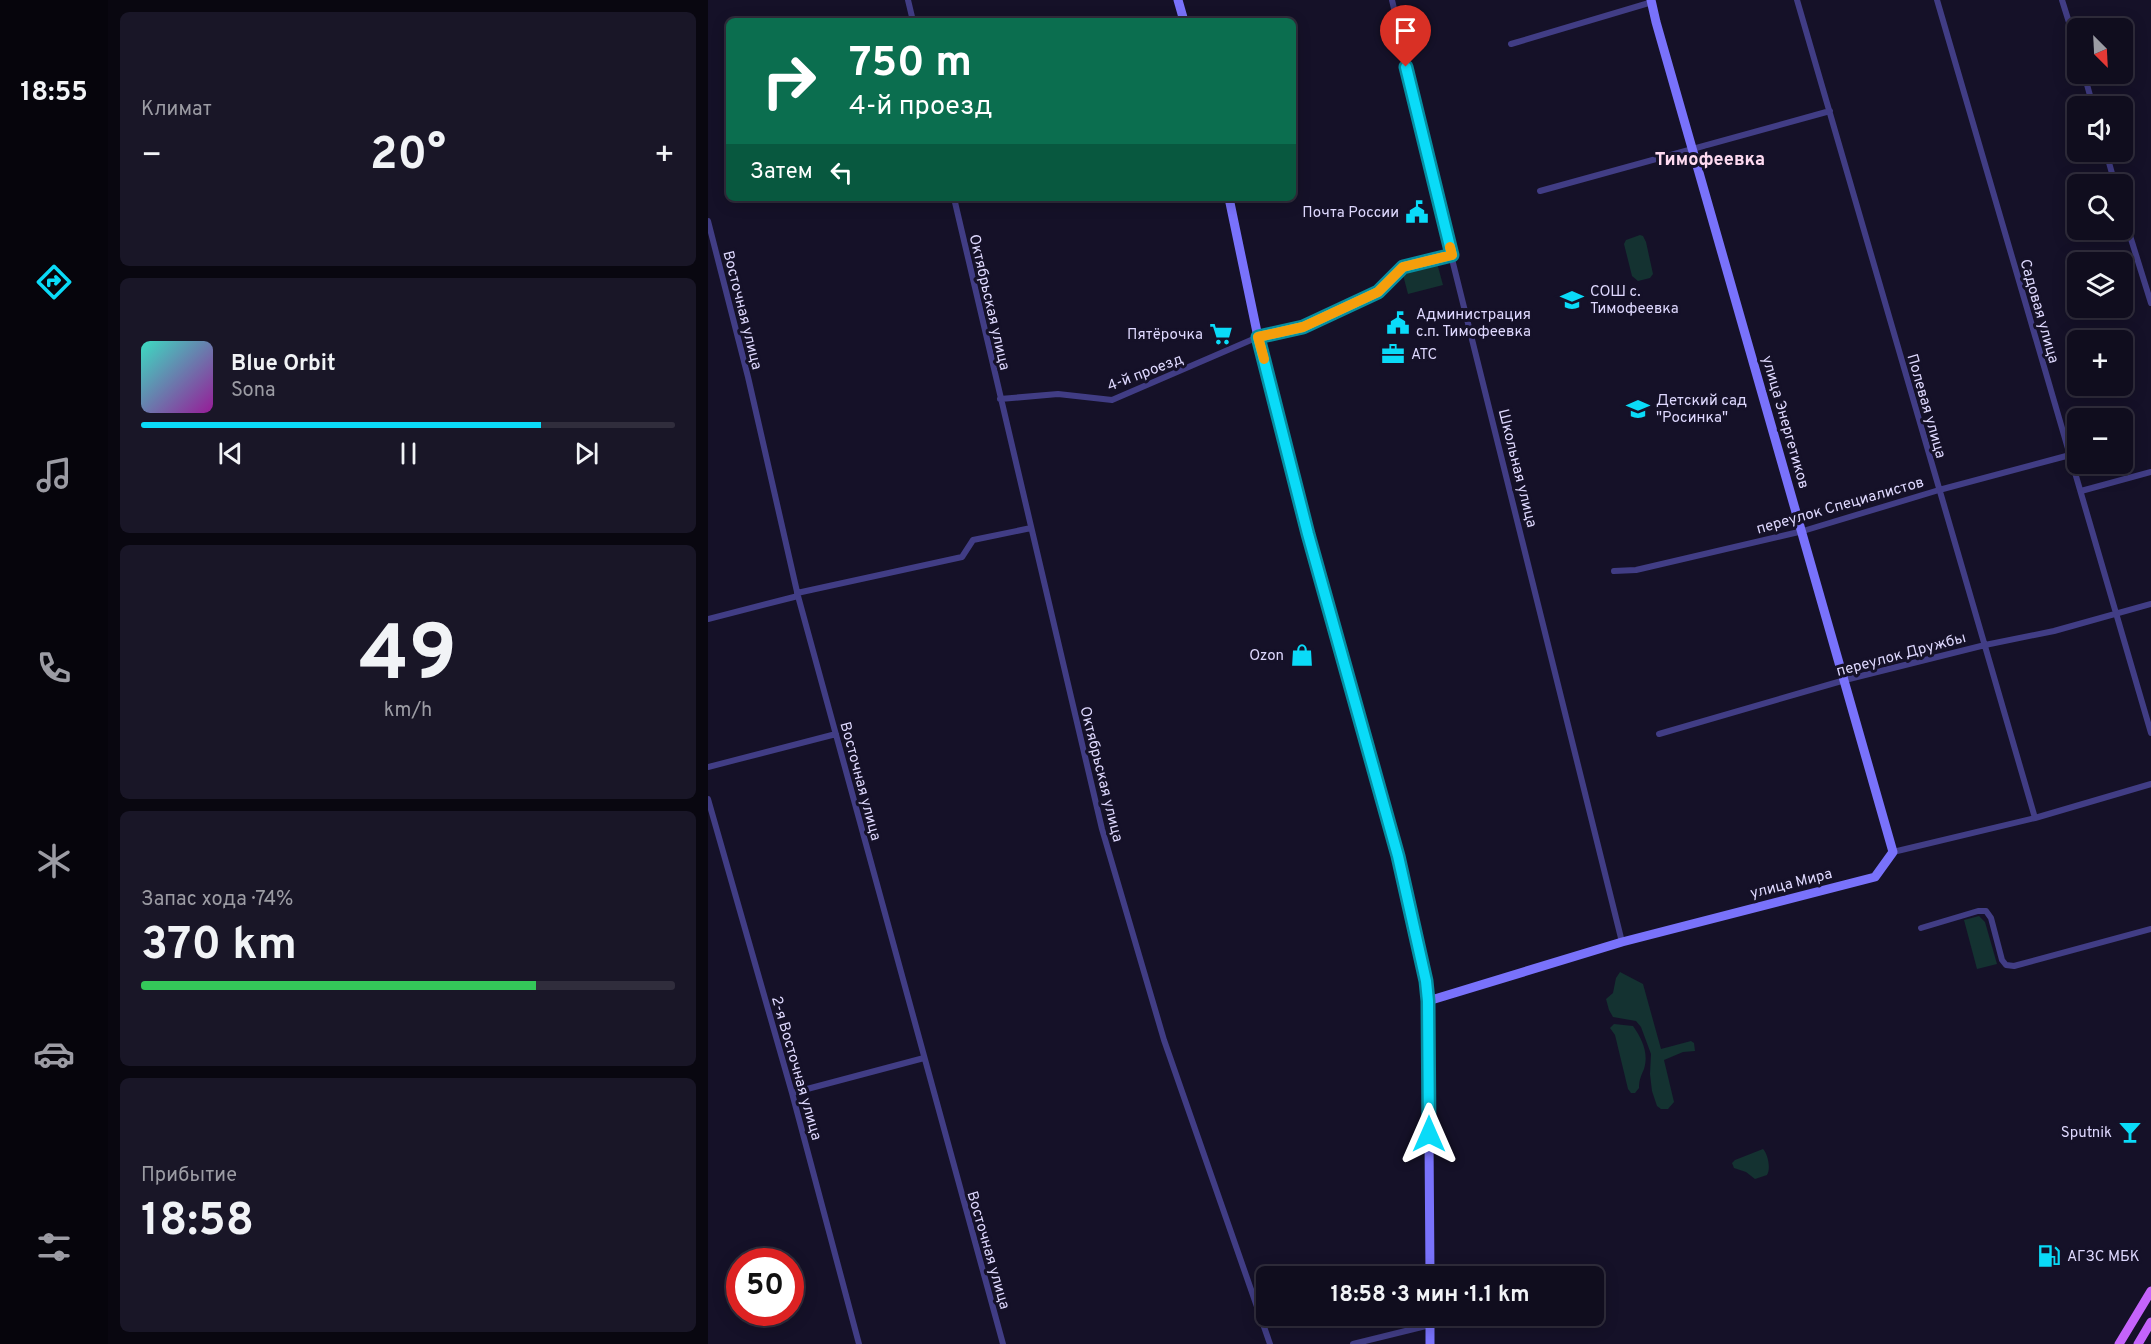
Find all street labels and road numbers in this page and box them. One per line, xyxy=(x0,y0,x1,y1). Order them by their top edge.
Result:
street label: Октябрьская улица xyxy=(964,233,1013,372)
street label: Восточная улица xyxy=(718,249,766,372)
street label: Садовая улица xyxy=(2015,257,2063,366)
street label: 4-й проезд xyxy=(1105,350,1186,397)
street label: Полевая улица xyxy=(1902,352,1950,461)
street label: улица Энергетиков xyxy=(1756,354,1813,491)
street label: Школьная улица xyxy=(1493,407,1540,530)
street label: переулок Специалистов xyxy=(1754,473,1927,540)
street label: переулок Дружбы xyxy=(1834,629,1968,682)
street label: Октябрьская улица xyxy=(1075,705,1127,844)
street label: Восточная улица xyxy=(835,720,885,843)
street label: улица Мира xyxy=(1748,865,1834,904)
street label: 2-я Восточная улица xyxy=(766,994,825,1143)
street label: Восточная улица xyxy=(962,1189,1014,1312)

